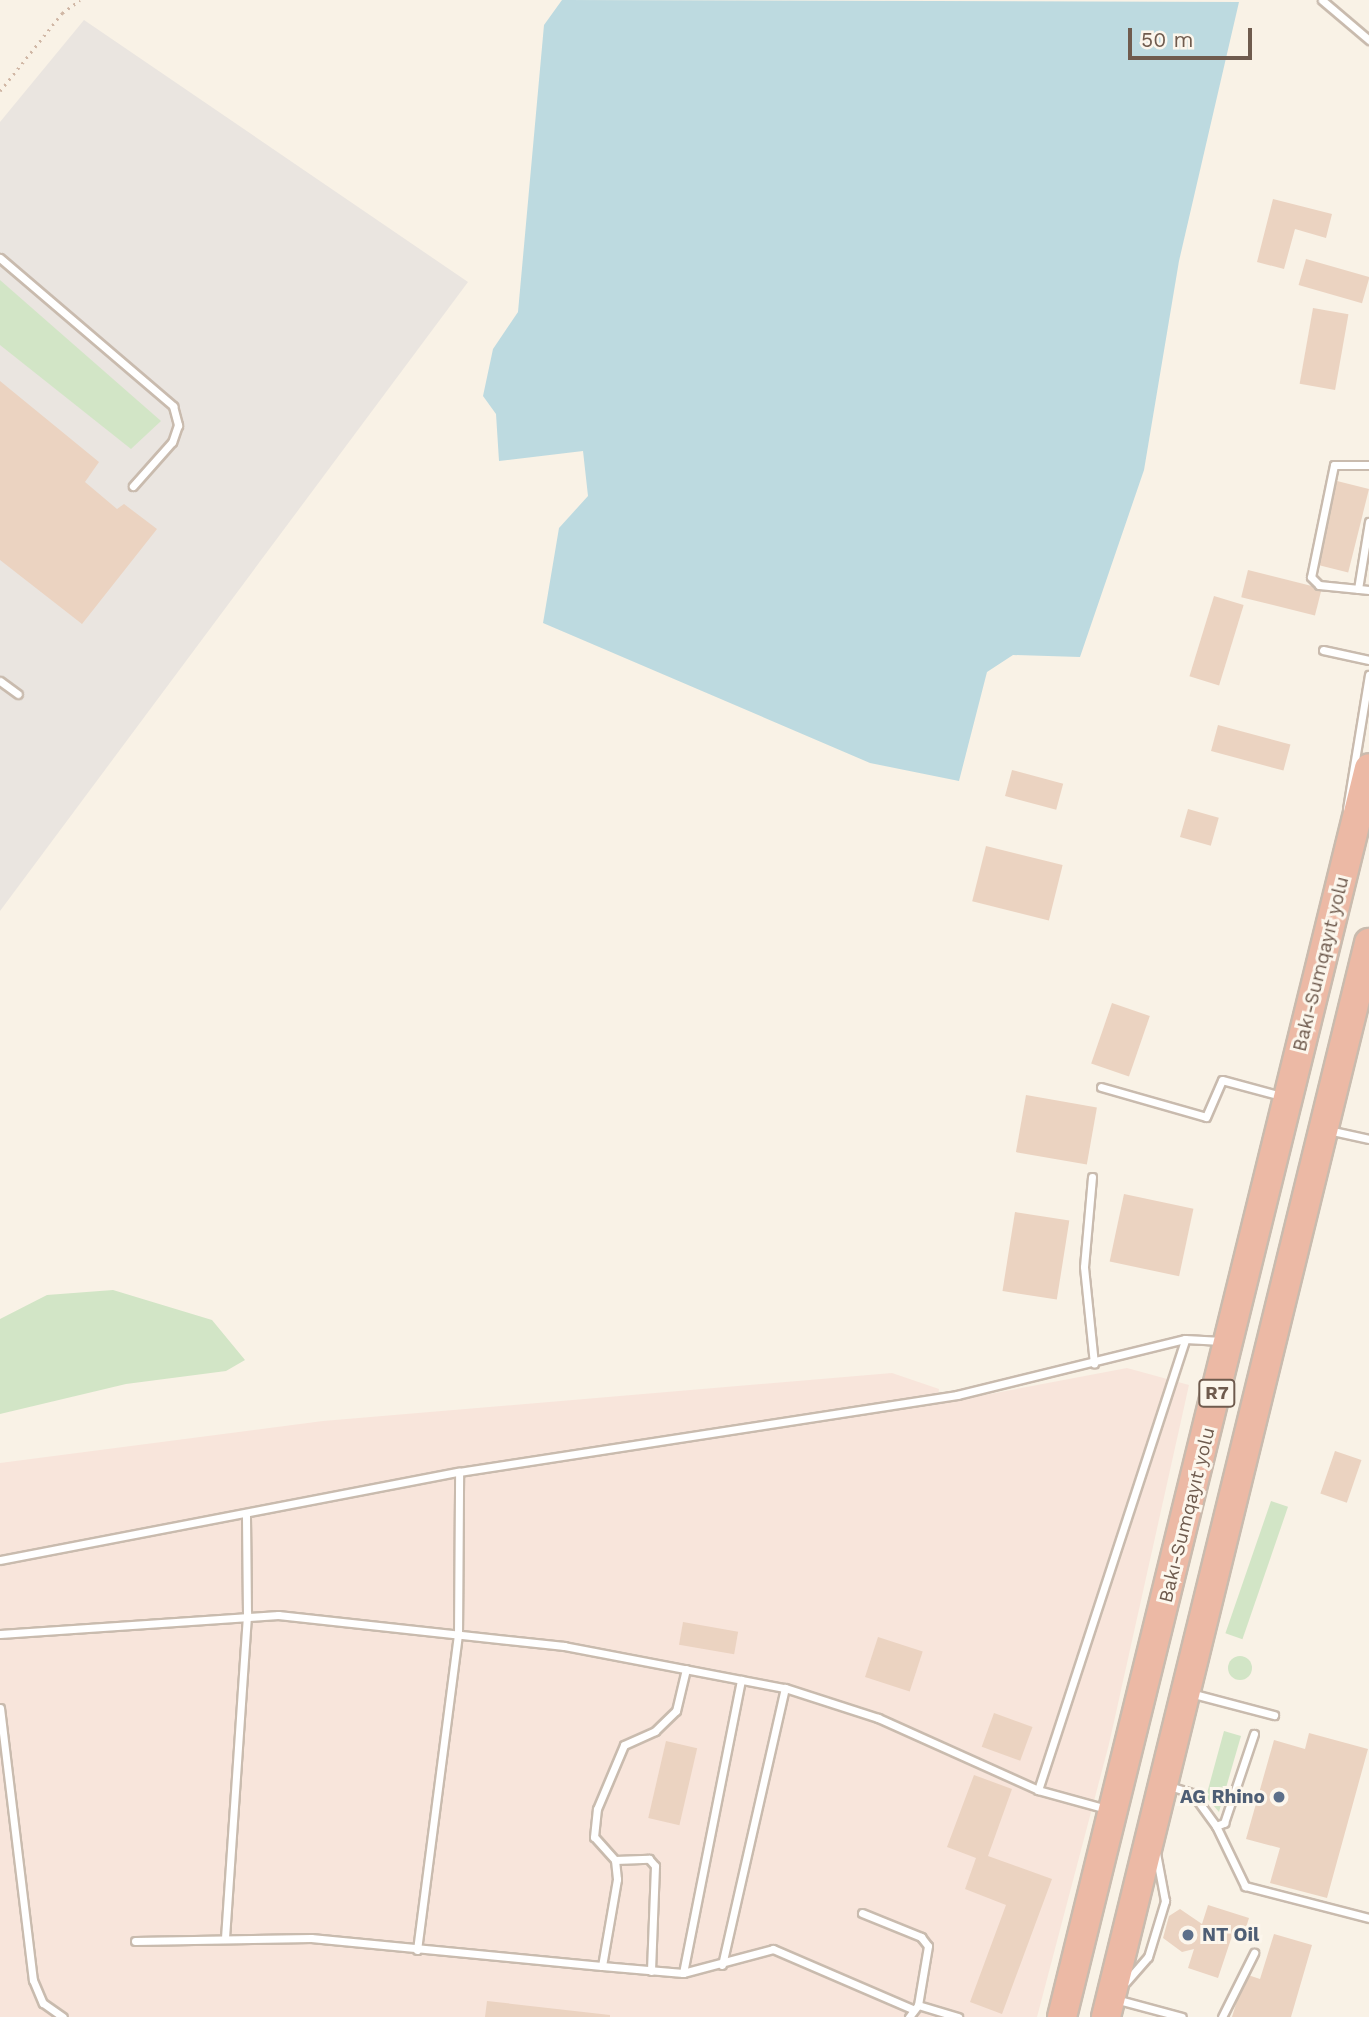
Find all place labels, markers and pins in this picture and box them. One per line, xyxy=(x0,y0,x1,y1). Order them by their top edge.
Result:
place label: AG Rhino xyxy=(1180,1786,1265,1808)
marker: AG Rhino xyxy=(1271,1789,1287,1805)
place label: NT Oil xyxy=(1202,1924,1260,1946)
marker: NT Oil xyxy=(1180,1927,1196,1943)

